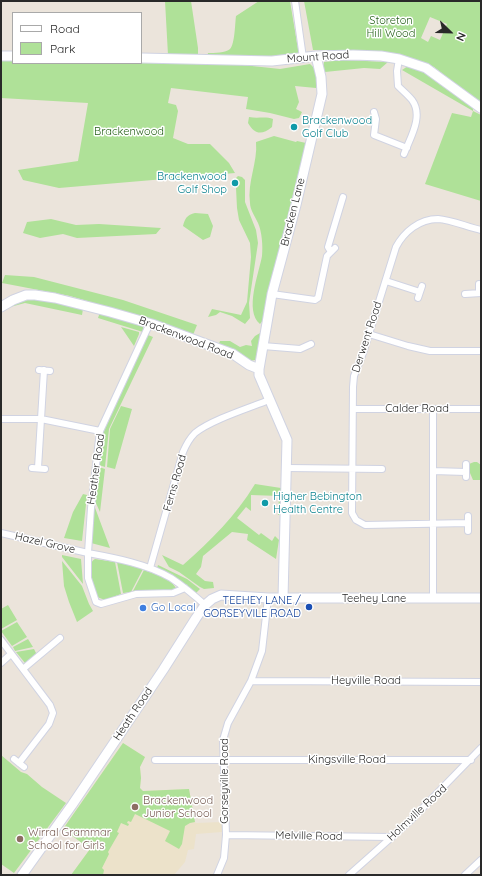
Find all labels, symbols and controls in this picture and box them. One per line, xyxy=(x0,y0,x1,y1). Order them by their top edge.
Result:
legend xyxy=(12,12,142,64)
north arrow xyxy=(430,12,470,52)
park label: Storeton Hill Wood xyxy=(367,14,415,40)
text: Road xyxy=(50,21,80,36)
text: N xyxy=(453,30,469,43)
text: Park xyxy=(50,41,75,56)
street label: Mount Road xyxy=(286,48,350,66)
place label: Brackenwood Golf Club xyxy=(302,114,372,140)
marker: Brackenwood Golf Club xyxy=(289,122,299,132)
park label: Brackenwood xyxy=(94,125,164,139)
place label: Brackenwood Golf Shop xyxy=(157,170,227,196)
street label: Bracken Lane xyxy=(278,176,308,248)
marker: Brackenwood Golf Shop xyxy=(230,178,240,188)
street label: Derwent Road xyxy=(349,300,385,374)
street label: Brackenwood Road xyxy=(137,314,235,362)
street label: Calder Road xyxy=(385,402,449,416)
street label: Heather Road xyxy=(84,433,108,505)
street label: Ferns Road xyxy=(161,453,189,513)
place label: Higher Bebington Health Centre xyxy=(273,490,362,516)
marker: Higher Bebington Health Centre xyxy=(260,498,270,508)
street label: Hazel Grove xyxy=(13,530,77,556)
street label: Teehey Lane xyxy=(342,592,406,606)
place label: TEEHEY LANE / GORSEYVILE ROAD xyxy=(203,594,301,620)
place label: Go Local xyxy=(151,601,196,615)
marker: TEEHEY LANE / GORSEYVILE ROAD xyxy=(304,602,314,612)
marker: Go Local xyxy=(138,603,148,613)
street label: Heyville Road xyxy=(331,674,401,688)
street label: Heath Road xyxy=(110,685,156,743)
street label: Gorseyville Road xyxy=(218,738,232,824)
street label: Kingsville Road xyxy=(308,753,386,767)
street label: Holmville Road xyxy=(384,782,450,844)
place label: Brackenwood Junior School xyxy=(143,794,213,820)
marker: Brackenwood Junior School xyxy=(130,802,140,812)
place label: Wirral Grammar School for Girls xyxy=(28,826,111,852)
street label: Melville Road xyxy=(275,829,343,843)
marker: Wirral Grammar School for Girls xyxy=(15,834,25,844)

